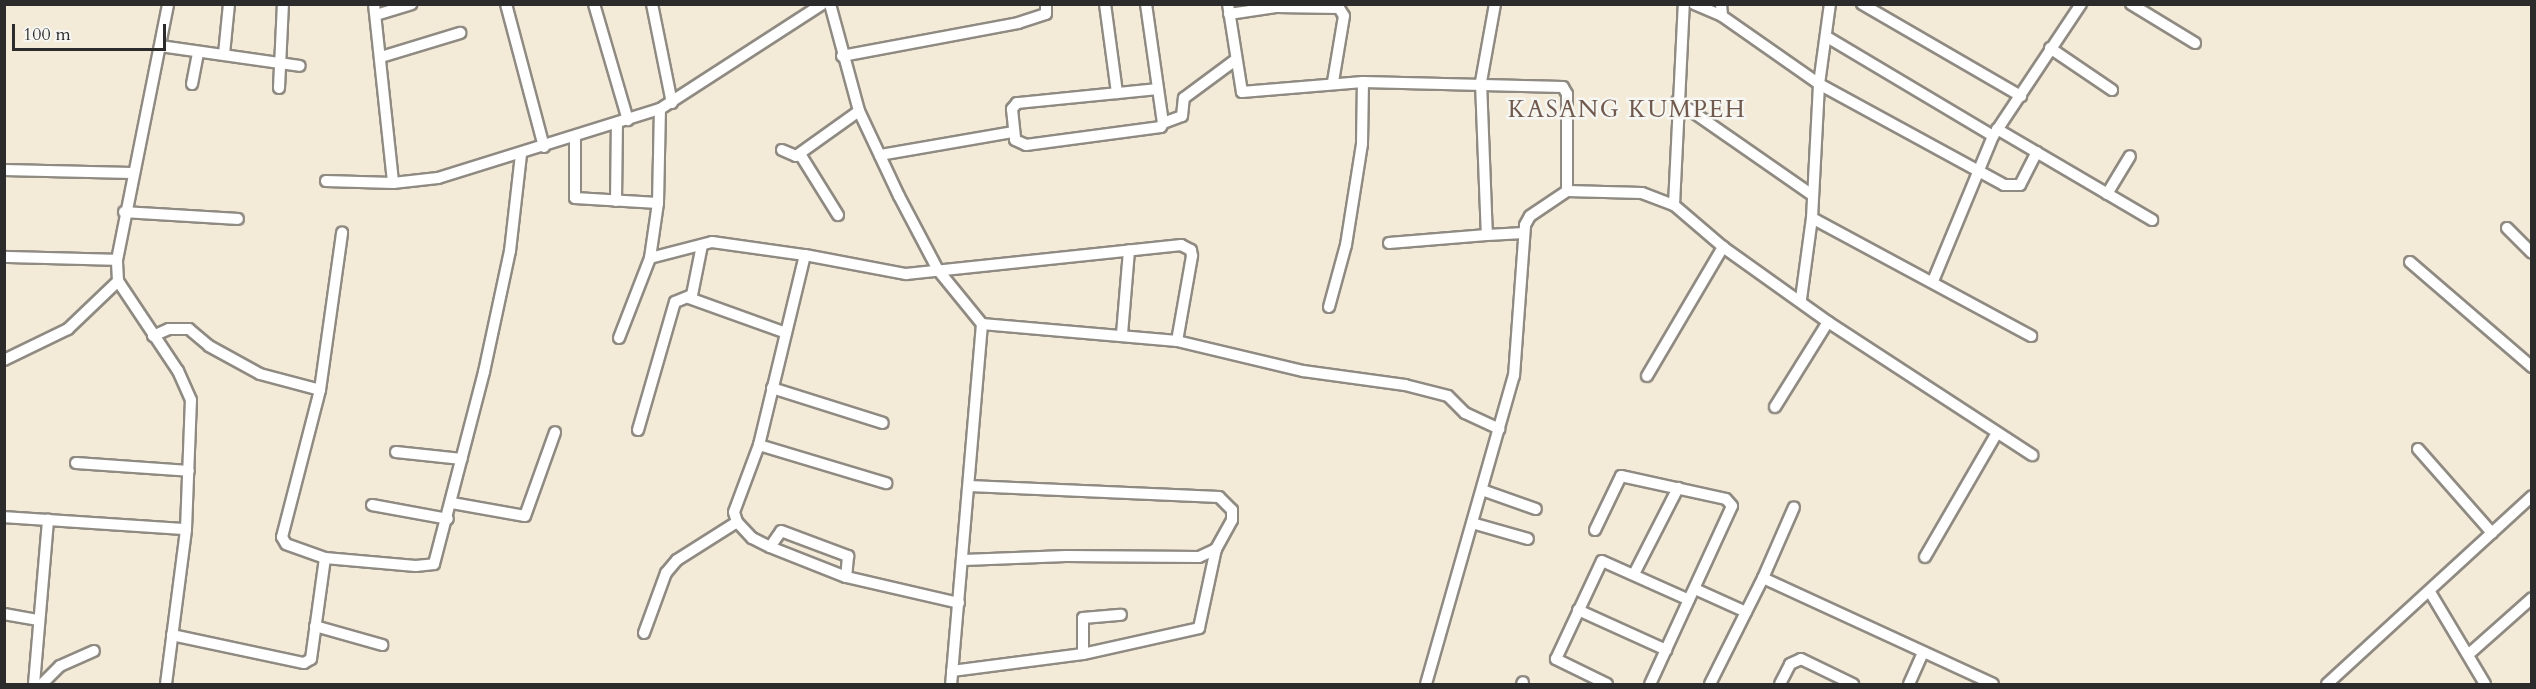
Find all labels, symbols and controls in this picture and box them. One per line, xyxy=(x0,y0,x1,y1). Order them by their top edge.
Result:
scale bar xyxy=(15,12,170,50)
text: 100 m xyxy=(23,22,71,47)
district label: KASANG KUMPEH xyxy=(1508,96,1746,124)

